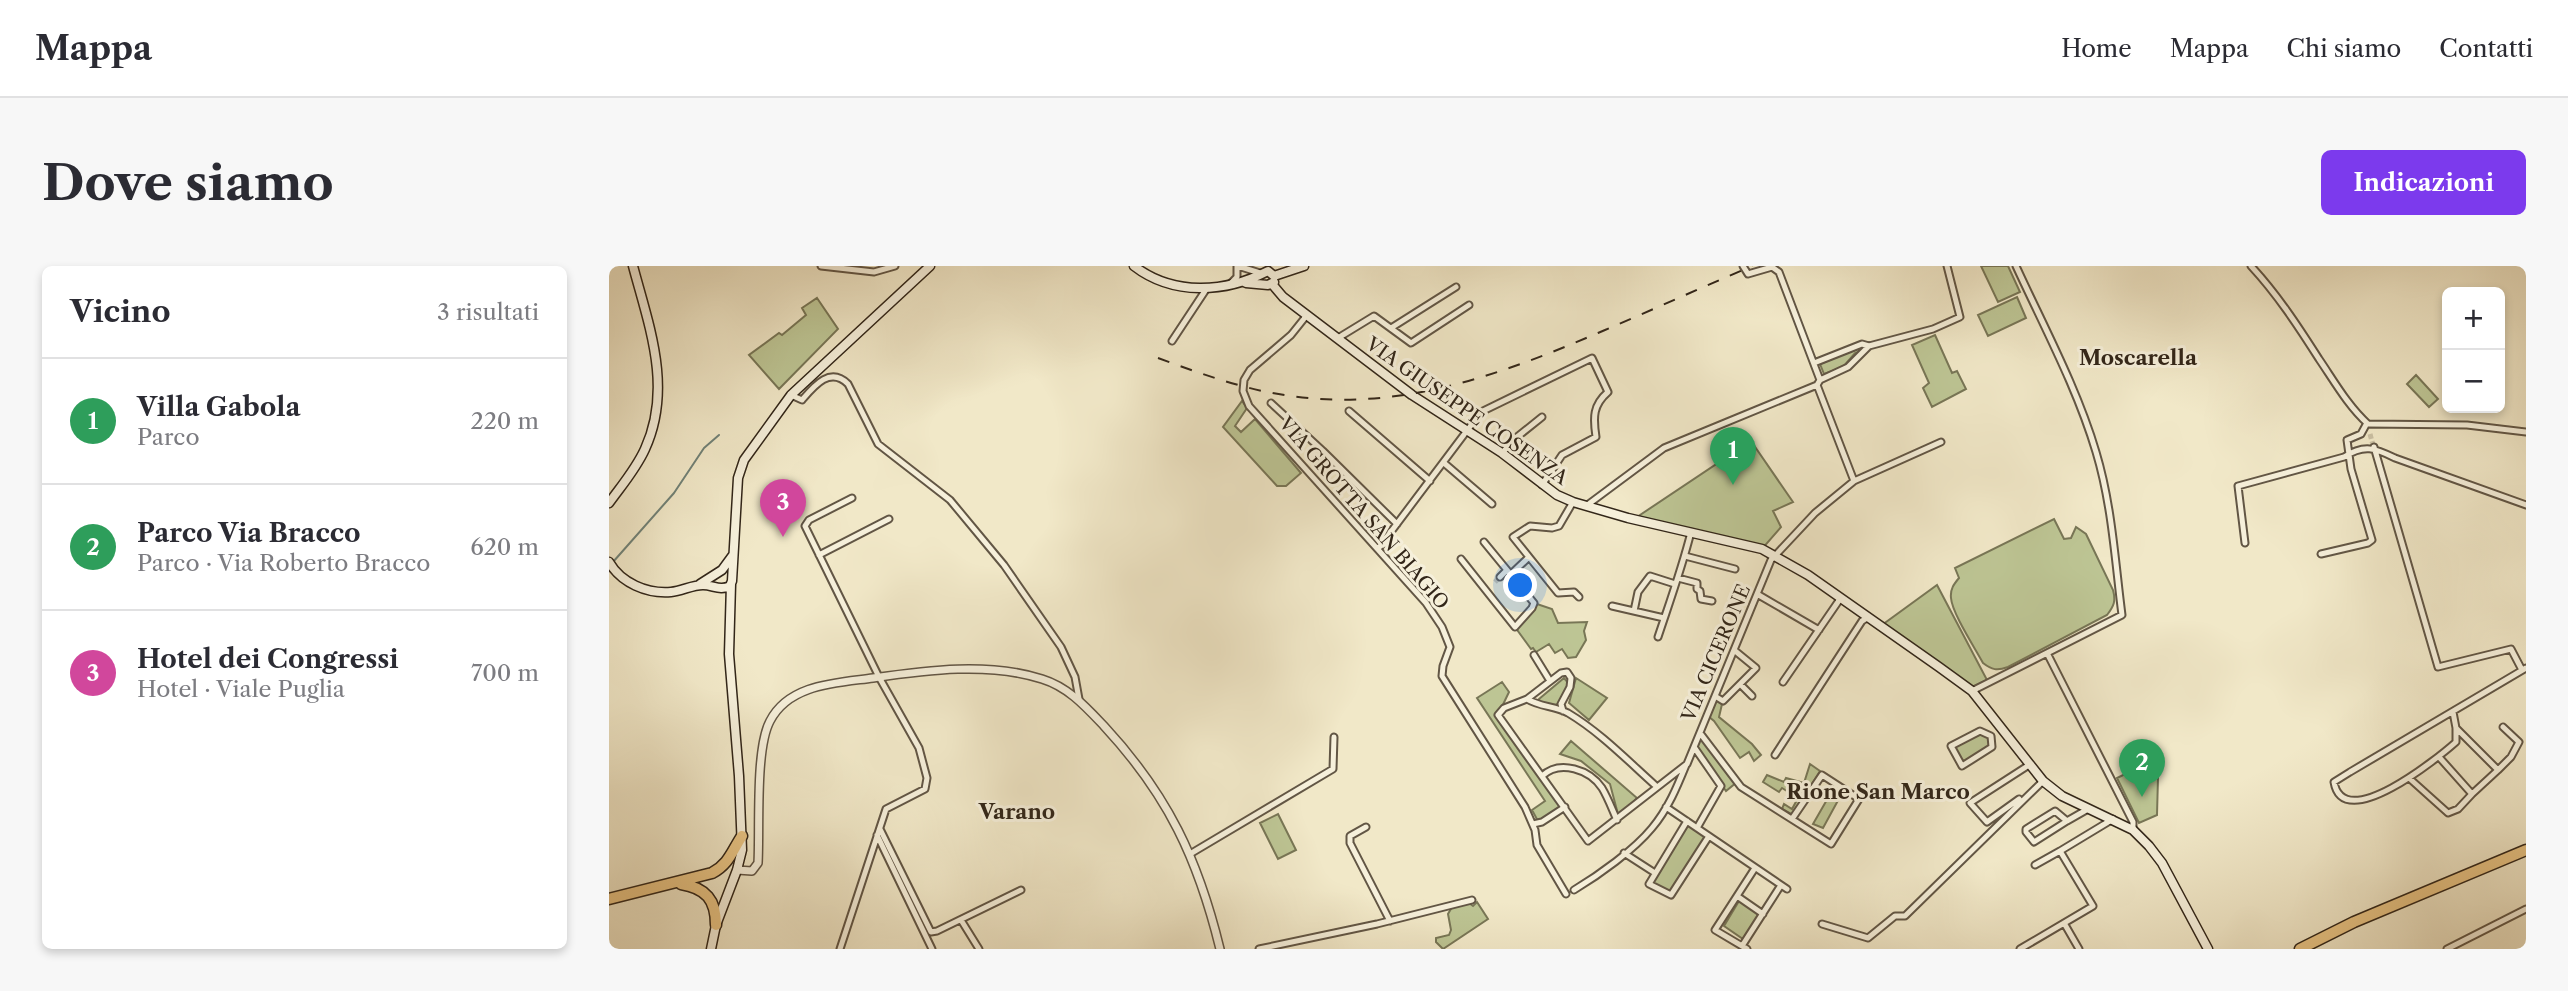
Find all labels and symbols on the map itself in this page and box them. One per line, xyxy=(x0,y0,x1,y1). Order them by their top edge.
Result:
street label: VIA GIUSEPPE COSENZA xyxy=(1361,332,1573,490)
district label: Moscarella xyxy=(2079,345,2198,370)
street label: VIA GROTTA SAN BIAGIO xyxy=(1274,411,1454,614)
pin: 1 xyxy=(1710,427,1756,485)
pin: 3 xyxy=(760,479,806,537)
your location xyxy=(1503,568,1537,602)
street label: VIA CICERONE xyxy=(1676,581,1755,726)
pin: 2 xyxy=(2119,739,2165,797)
district label: Rione San Marco xyxy=(1786,779,1970,804)
district label: Varano xyxy=(978,799,1055,824)

